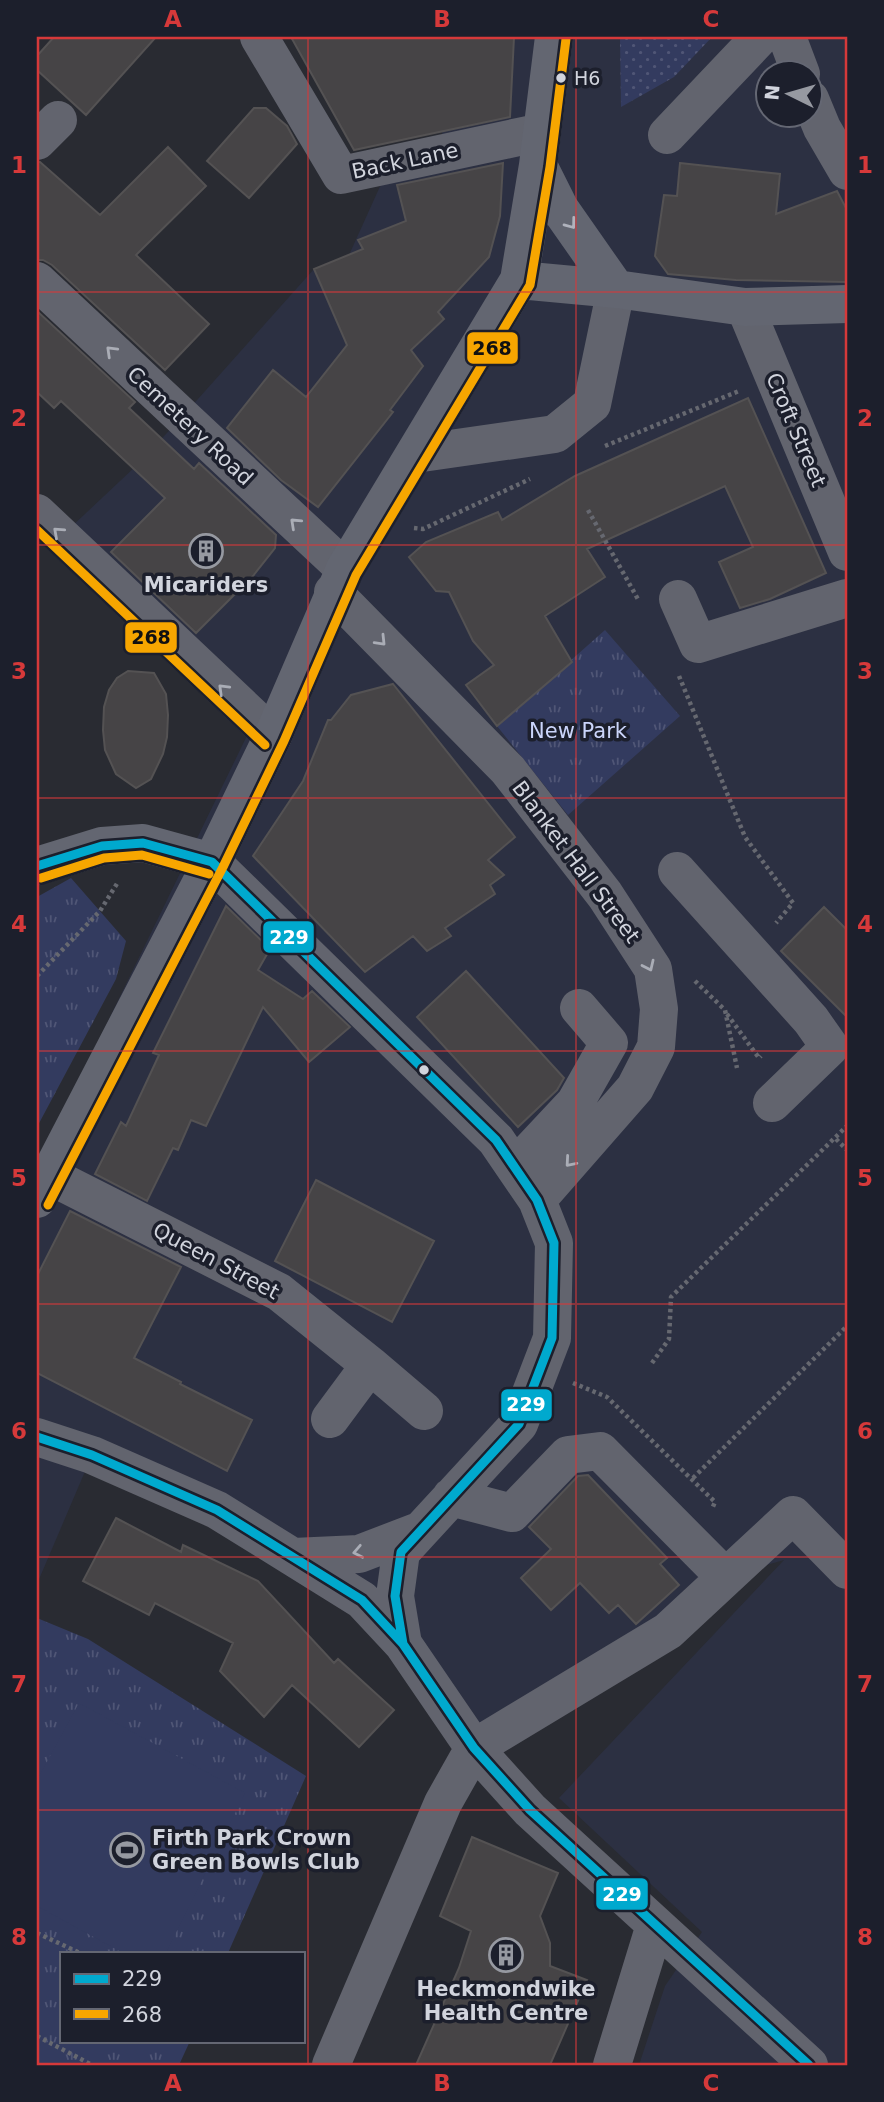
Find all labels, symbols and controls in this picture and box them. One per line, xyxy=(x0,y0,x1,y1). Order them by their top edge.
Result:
text: A xyxy=(164,6,182,32)
text: B xyxy=(433,6,451,32)
text: C xyxy=(703,6,719,32)
north arrow xyxy=(754,60,824,130)
place label: H6 xyxy=(574,67,600,89)
marker: H6 xyxy=(554,71,568,85)
text: N xyxy=(760,84,784,101)
street label: Back Lane xyxy=(349,138,461,184)
text: 1 xyxy=(11,152,27,178)
text: 1 xyxy=(857,152,873,178)
one-way arrow xyxy=(563,217,575,229)
line badge: 268 xyxy=(466,331,519,365)
text: 268 xyxy=(472,337,512,359)
one-way arrow xyxy=(106,346,119,359)
street label: Cemetery Road xyxy=(122,362,258,490)
street label: Croft Street xyxy=(761,369,831,491)
text: 2 xyxy=(11,405,27,431)
text: 2 xyxy=(857,405,873,431)
one-way arrow xyxy=(290,519,303,531)
one-way arrow xyxy=(53,528,66,541)
building icon: Micariders xyxy=(187,532,225,570)
place label: Micariders xyxy=(144,573,268,597)
line badge: 268 xyxy=(124,621,178,654)
text: 268 xyxy=(131,626,171,648)
one-way arrow xyxy=(373,632,386,645)
text: 3 xyxy=(11,658,27,684)
text: 3 xyxy=(857,658,873,684)
one-way arrow xyxy=(218,684,231,697)
park label: New Park xyxy=(529,719,628,743)
street label: Blanket Hall Street xyxy=(507,776,645,948)
text: 4 xyxy=(11,911,27,937)
text: 4 xyxy=(857,911,873,937)
line badge: 229 xyxy=(262,920,315,954)
text: 229 xyxy=(269,926,309,948)
one-way arrow xyxy=(641,959,655,971)
unlabelled marker xyxy=(417,1063,431,1077)
one-way arrow xyxy=(566,1154,578,1167)
text: 5 xyxy=(11,1165,27,1191)
text: 5 xyxy=(857,1165,873,1191)
street label: Queen Street xyxy=(149,1218,283,1304)
line badge: 229 xyxy=(500,1388,553,1422)
text: 229 xyxy=(506,1393,546,1415)
text: 6 xyxy=(11,1418,27,1444)
text: 6 xyxy=(857,1418,873,1444)
one-way arrow xyxy=(352,1544,364,1559)
text: 7 xyxy=(11,1671,27,1697)
text: 7 xyxy=(857,1671,873,1697)
place label: Firth Park Crown Green Bowls Club xyxy=(152,1826,360,1874)
sports icon: Firth Park Crown Green Bowls Club xyxy=(108,1831,146,1869)
line badge: 229 xyxy=(595,1877,649,1911)
text: 229 xyxy=(602,1883,642,1905)
text: 8 xyxy=(11,1924,27,1950)
text: 8 xyxy=(857,1924,873,1950)
building icon: Heckmondwike Health Centre xyxy=(487,1936,525,1974)
legend xyxy=(60,1952,304,2042)
text: 229 xyxy=(122,1967,162,1991)
place label: Heckmondwike Health Centre xyxy=(417,1977,595,2025)
text: 268 xyxy=(122,2003,162,2027)
text: A xyxy=(164,2070,182,2096)
text: B xyxy=(433,2070,451,2096)
text: C xyxy=(703,2070,719,2096)

